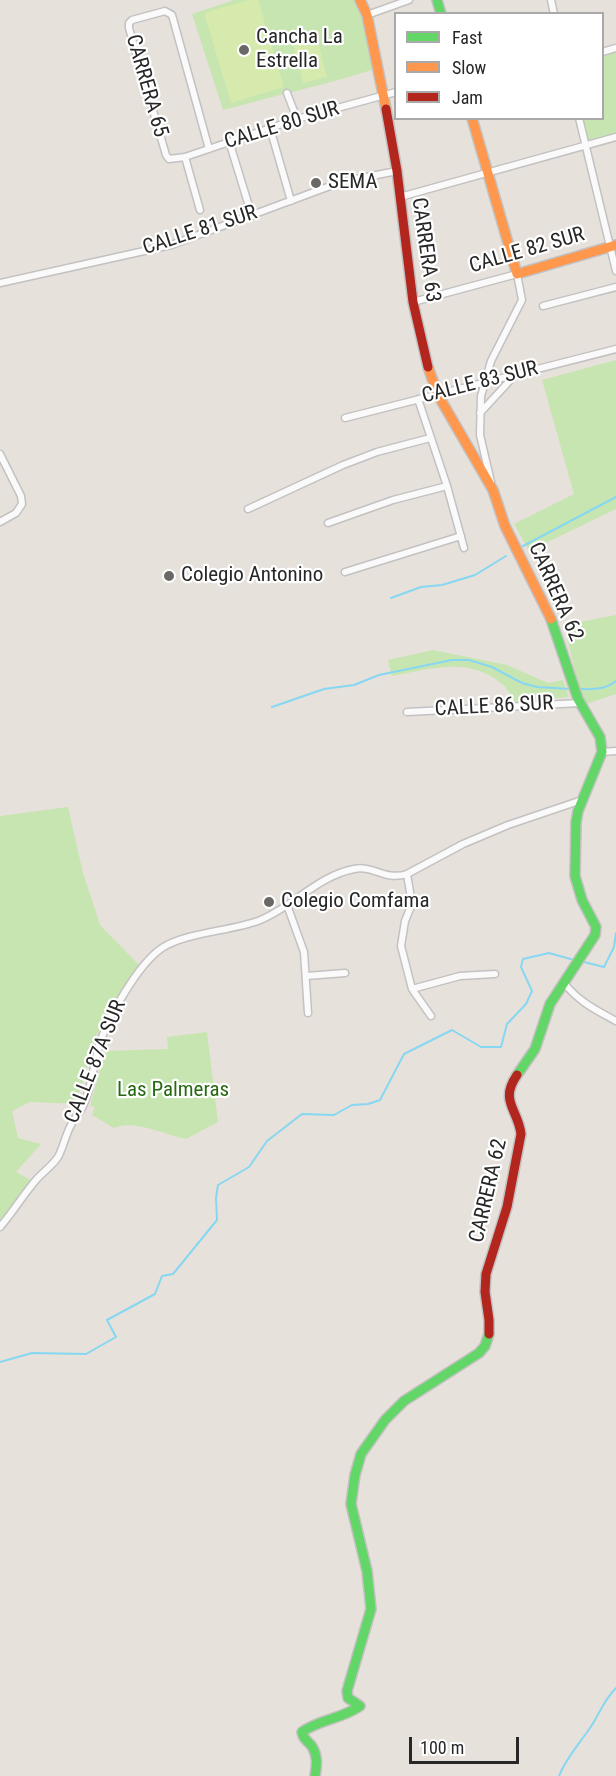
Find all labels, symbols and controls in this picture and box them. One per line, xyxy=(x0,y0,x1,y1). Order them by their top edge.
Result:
legend xyxy=(394,12,604,120)
place label: Cancha La Estrella xyxy=(256,25,343,75)
text: Fast xyxy=(452,27,483,48)
street label: CARRERA 65 xyxy=(119,32,173,140)
marker: Cancha La Estrella xyxy=(237,43,251,57)
text: Slow xyxy=(452,57,486,78)
text: Jam xyxy=(452,87,483,108)
street label: CALLE 80 SUR xyxy=(222,97,342,155)
place label: SEMA xyxy=(328,170,377,196)
marker: SEMA xyxy=(309,176,323,190)
street label: CARRERA 63 xyxy=(405,196,445,304)
street label: CALLE 81 SUR xyxy=(140,201,260,261)
street label: CALLE 82 SUR xyxy=(467,223,587,279)
street label: CALLE 83 SUR xyxy=(419,356,541,410)
street label: CARRERA 62 xyxy=(522,539,588,645)
place label: Colegio Antonino xyxy=(181,563,323,589)
marker: Colegio Antonino xyxy=(162,569,176,583)
street label: CALLE 86 SUR xyxy=(434,691,554,723)
place label: Colegio Comfama xyxy=(281,889,429,915)
marker: Colegio Comfama xyxy=(262,895,276,909)
street label: CALLE 87A SUR xyxy=(60,997,132,1127)
park label: Las Palmeras xyxy=(117,1078,229,1104)
street label: CARRERA 62 xyxy=(465,1137,513,1245)
scale bar xyxy=(412,1725,522,1763)
text: 100 m xyxy=(420,1737,464,1758)

